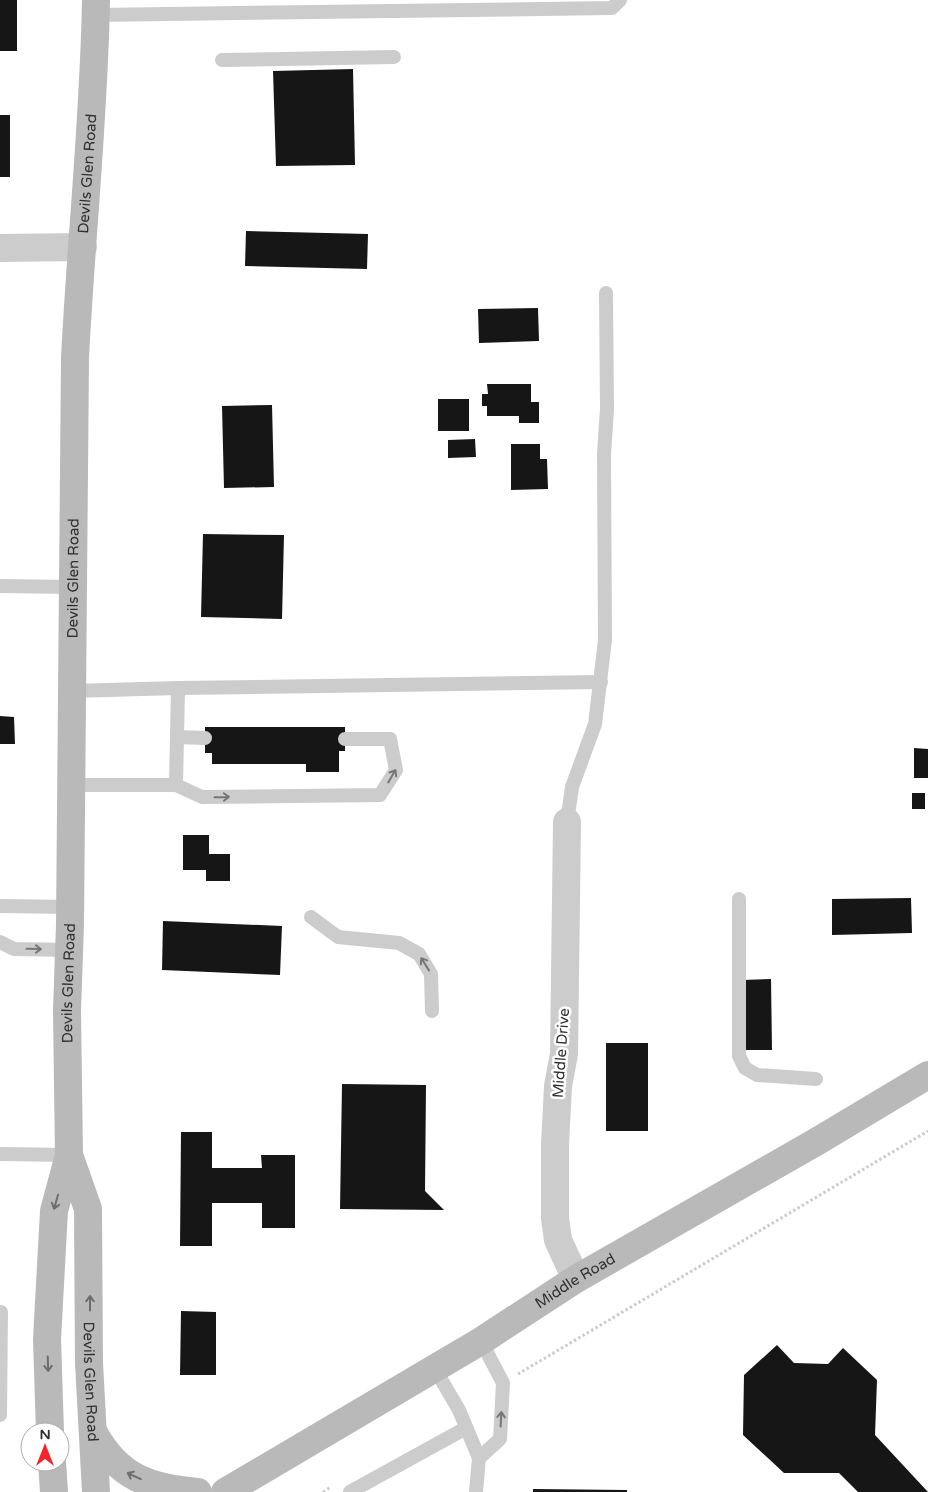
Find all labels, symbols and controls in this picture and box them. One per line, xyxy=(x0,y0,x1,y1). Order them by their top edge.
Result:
street label: Devils Glen Road xyxy=(74,113,100,234)
street label: Devils Glen Road xyxy=(64,518,83,639)
one-way arrow xyxy=(387,770,397,784)
one-way arrow xyxy=(214,792,230,802)
street label: Devils Glen Road xyxy=(58,923,79,1044)
one-way arrow xyxy=(25,944,41,954)
one-way arrow xyxy=(419,957,429,971)
street label: Middle Drive xyxy=(549,1007,573,1099)
one-way arrow xyxy=(51,1194,61,1210)
street label: Middle Road xyxy=(532,1249,618,1312)
one-way arrow xyxy=(85,1296,95,1312)
street label: Devils Glen Road xyxy=(80,1322,102,1442)
one-way arrow xyxy=(43,1356,53,1372)
one-way arrow xyxy=(496,1411,506,1428)
north arrow xyxy=(20,1422,70,1472)
text: N xyxy=(39,1426,51,1443)
one-way arrow xyxy=(127,1471,142,1480)

